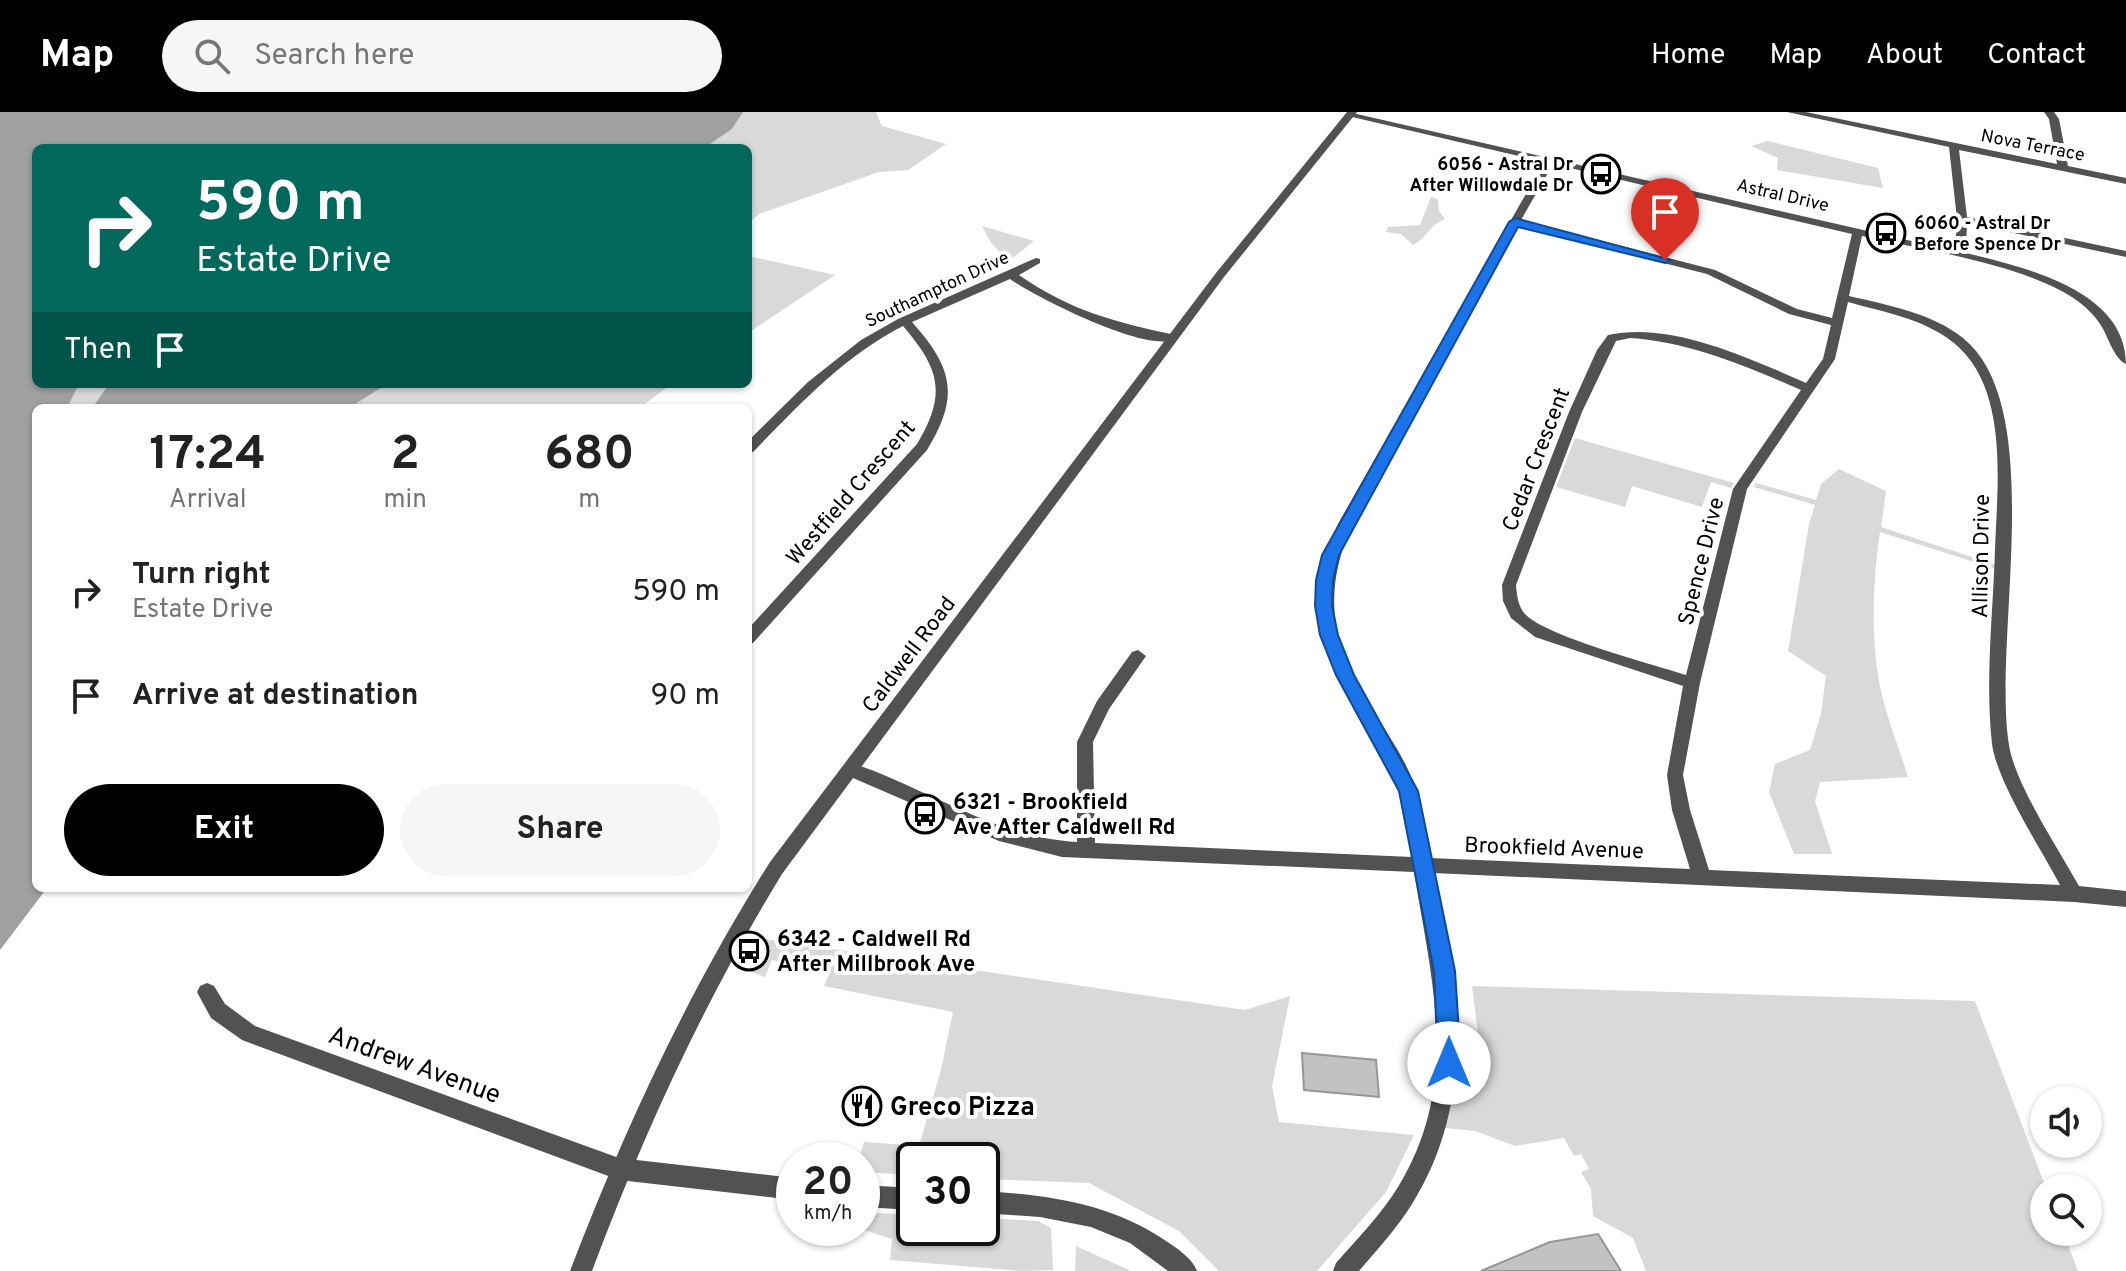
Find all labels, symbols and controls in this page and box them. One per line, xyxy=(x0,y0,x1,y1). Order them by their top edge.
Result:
search box xyxy=(162,20,722,92)
text: Map xyxy=(40,32,114,81)
icon: search xyxy=(190,34,234,78)
text: Search here xyxy=(254,38,414,75)
text: Home xyxy=(1651,38,1725,74)
text: Map xyxy=(1769,38,1822,74)
text: About xyxy=(1866,38,1943,74)
text: Contact xyxy=(1987,38,2086,74)
street label: Nova Terrace xyxy=(1979,125,2087,168)
bus stop icon: 6056 - Astral Dr After Willowdale Dr xyxy=(1580,153,1622,195)
place label: 6056 - Astral Dr After Willowdale Dr xyxy=(1410,154,1574,198)
text: 590 m xyxy=(196,170,365,240)
street label: Astral Drive xyxy=(1734,175,1831,218)
icon: right xyxy=(64,176,168,280)
pin xyxy=(1631,178,1699,260)
icon: arrive xyxy=(1643,190,1687,234)
bus stop icon: 6060 - Astral Dr Before Spence Dr xyxy=(1865,212,1907,254)
place label: 6060 - Astral Dr Before Spence Dr xyxy=(1914,213,2061,257)
text: Estate Drive xyxy=(196,239,391,285)
street label: Southampton Drive xyxy=(862,247,1013,334)
icon: arrive xyxy=(148,328,192,372)
text: Then xyxy=(64,332,132,369)
street label: Cedar Crescent xyxy=(1497,384,1577,536)
street label: Westfield Crescent xyxy=(782,416,922,572)
text: 17:24 xyxy=(149,426,266,486)
text: 2 xyxy=(390,426,420,486)
text: 680 xyxy=(544,426,635,486)
text: Arrival xyxy=(169,484,247,517)
text: min xyxy=(384,484,427,517)
text: m xyxy=(578,484,600,517)
street label: Allison Drive xyxy=(1968,494,1997,618)
street label: Spence Drive xyxy=(1673,495,1731,628)
text: Turn right xyxy=(132,557,270,594)
icon: right xyxy=(64,570,108,614)
text: 590 m xyxy=(632,574,720,611)
street label: Caldwell Road xyxy=(857,592,963,719)
text: Estate Drive xyxy=(132,594,273,627)
icon: arrive xyxy=(64,674,108,718)
text: Arrive at destination xyxy=(132,678,418,715)
text: 90 m xyxy=(651,678,720,715)
button: Exit xyxy=(64,784,384,876)
button: Share xyxy=(400,784,720,876)
place label: 6321 - Brookfield Ave After Caldwell Rd xyxy=(953,790,1175,842)
bus stop icon: 6321 - Brookfield Ave After Caldwell Rd xyxy=(904,793,946,835)
street label: Brookfield Avenue xyxy=(1464,833,1644,866)
place label: 6342 - Caldwell Rd After Millbrook Ave xyxy=(777,927,975,979)
bus stop icon: 6342 - Caldwell Rd After Millbrook Ave xyxy=(728,930,770,972)
street label: Andrew Avenue xyxy=(323,1020,505,1113)
position arrow xyxy=(1407,1021,1491,1105)
restaurant icon: Greco Pizza xyxy=(841,1085,883,1127)
map controls xyxy=(2030,1086,2102,1246)
button: sound xyxy=(2030,1086,2102,1158)
place label: Greco Pizza xyxy=(890,1092,1035,1125)
speed limit sign: 30 xyxy=(896,1142,1000,1246)
text: 20 xyxy=(803,1159,853,1209)
button: search xyxy=(2030,1174,2102,1246)
text: km/h xyxy=(804,1201,852,1227)

